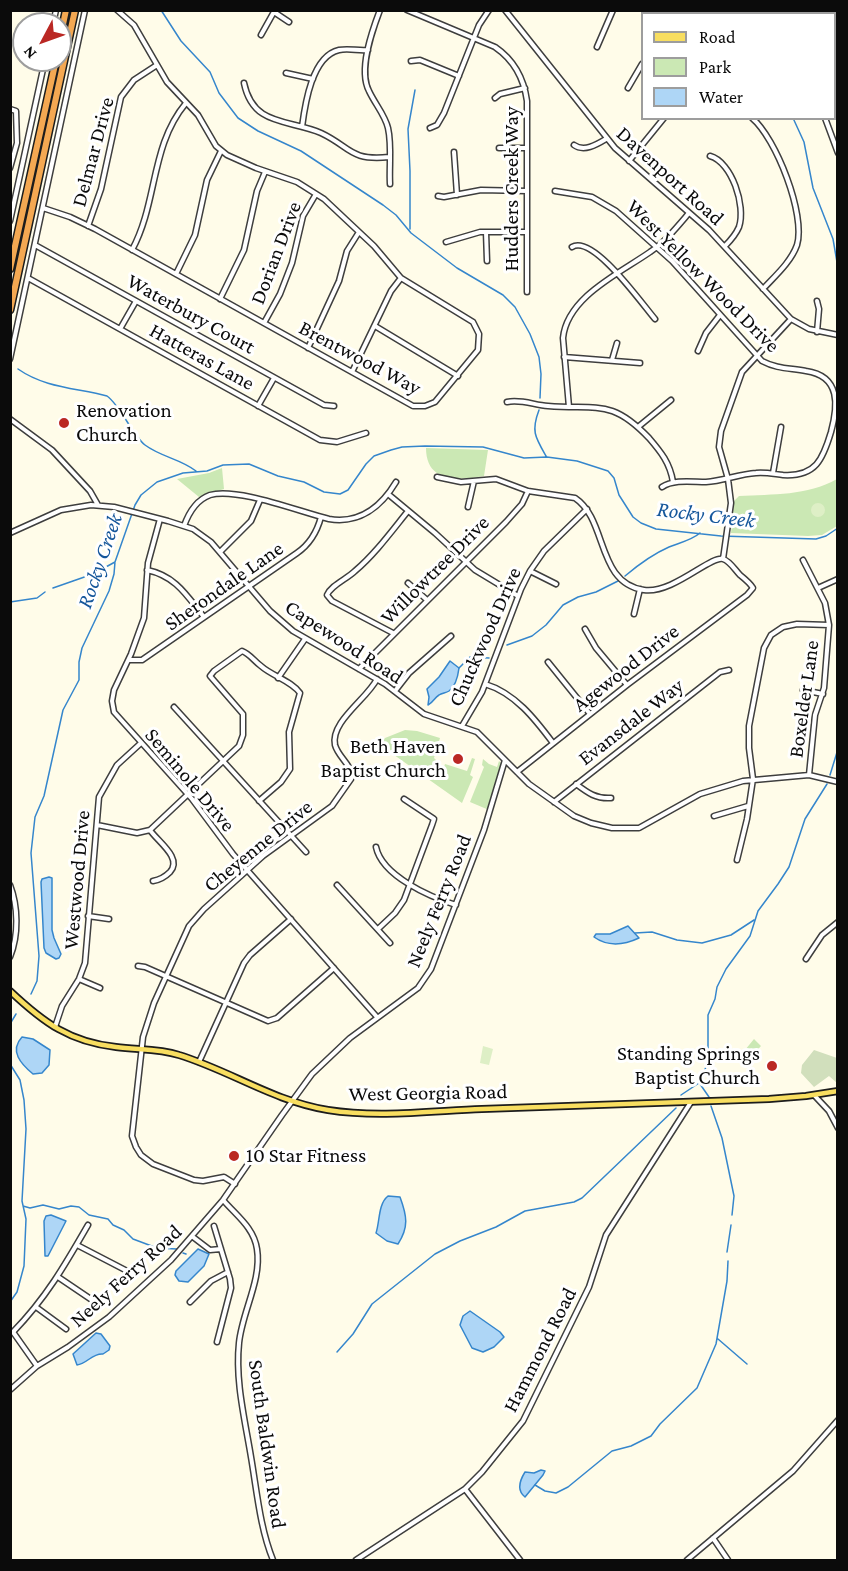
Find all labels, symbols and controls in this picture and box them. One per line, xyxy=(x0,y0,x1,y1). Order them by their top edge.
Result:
north arrow xyxy=(12,12,72,72)
legend xyxy=(641,12,836,120)
text: Road xyxy=(699,27,736,47)
text: N xyxy=(20,43,40,63)
text: Park xyxy=(699,57,731,77)
text: Water xyxy=(699,87,743,107)
street label: Delmar Drive xyxy=(66,94,120,210)
street label: Hudders Creek Way xyxy=(499,106,525,272)
street label: Davenport Road xyxy=(611,121,729,231)
street label: West Yellow Wood Drive xyxy=(621,194,785,358)
street label: Dorian Drive xyxy=(245,198,307,308)
street label: Waterbury Court xyxy=(122,268,260,360)
street label: Brentwood Way xyxy=(295,315,425,401)
street label: Hatteras Lane xyxy=(145,318,259,396)
place label: Renovation Church xyxy=(76,398,172,448)
marker: Renovation Church xyxy=(57,416,71,430)
water label: Rocky Creek xyxy=(656,496,756,534)
water label: Rocky Creek xyxy=(72,510,128,612)
street label: Willowtree Drive xyxy=(375,510,495,630)
street label: Sherondale Lane xyxy=(160,536,288,636)
street label: Chuckwood Drive xyxy=(443,563,527,711)
street label: Capewood Road xyxy=(280,594,408,690)
street label: Agewood Drive xyxy=(568,619,684,717)
street label: Boxelder Lane xyxy=(783,639,825,759)
street label: Evansdale Way xyxy=(573,673,689,771)
street label: Seminole Drive xyxy=(139,723,241,837)
place label: Beth Haven Baptist Church xyxy=(320,734,446,784)
marker: Beth Haven Baptist Church xyxy=(451,752,465,766)
street label: Cheyenne Drive xyxy=(198,794,318,898)
street label: Westwood Drive xyxy=(58,809,96,951)
street label: Neely Ferry Road xyxy=(401,831,477,971)
place label: Standing Springs Baptist Church xyxy=(617,1041,760,1091)
marker: Standing Springs Baptist Church xyxy=(765,1059,779,1073)
street label: West Georgia Road xyxy=(348,1079,508,1107)
place label: 10 Star Fitness xyxy=(246,1143,366,1169)
marker: 10 Star Fitness xyxy=(227,1149,241,1163)
street label: Neely Ferry Road xyxy=(65,1219,187,1333)
street label: Hammond Road xyxy=(498,1283,582,1417)
street label: South Baldwin Road xyxy=(243,1358,291,1530)

